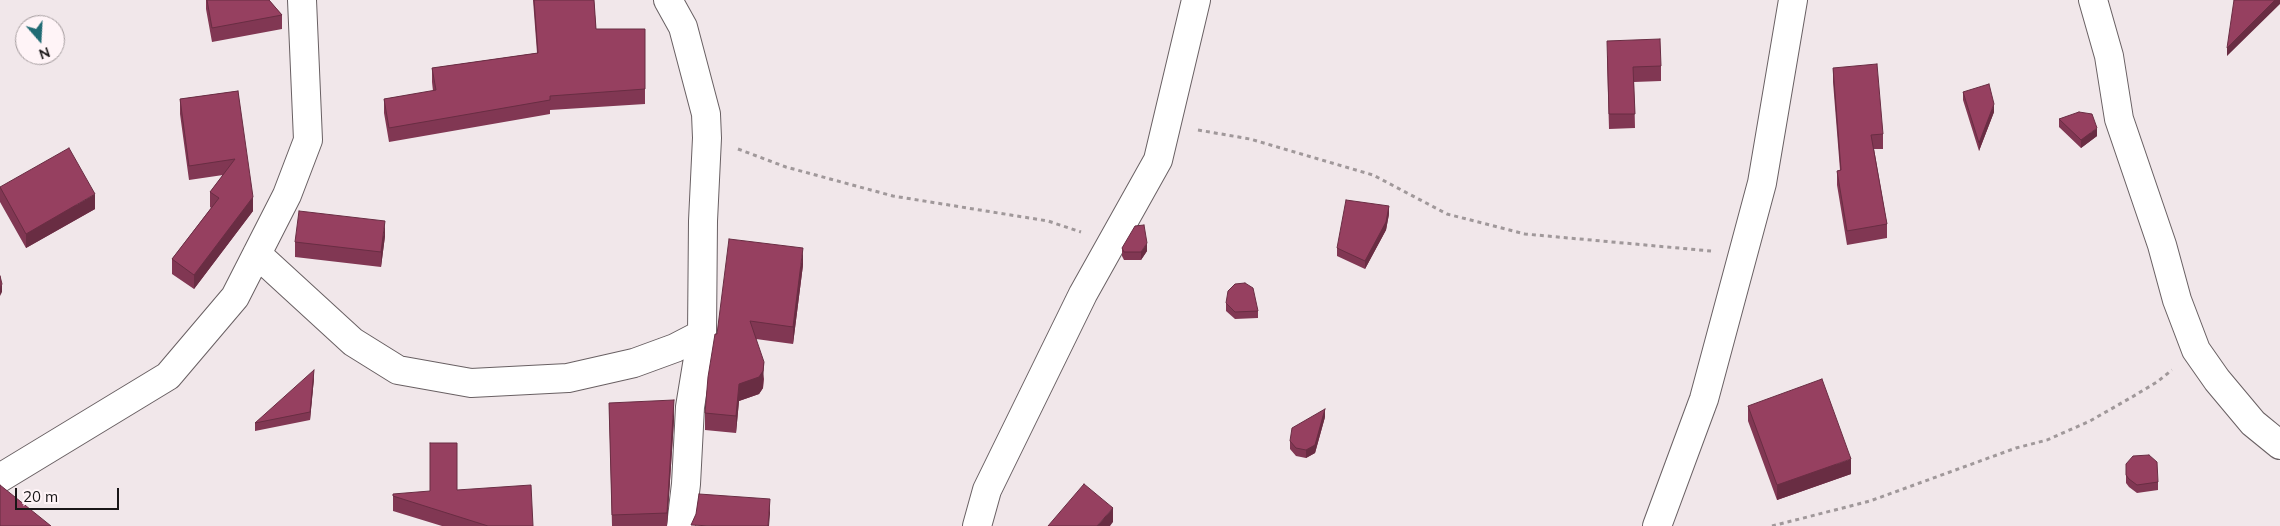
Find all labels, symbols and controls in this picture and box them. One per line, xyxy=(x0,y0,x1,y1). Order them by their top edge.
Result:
north arrow xyxy=(15,15,65,65)
text: N xyxy=(37,43,52,63)
scale bar xyxy=(18,478,121,510)
text: 20 m xyxy=(23,487,58,506)

